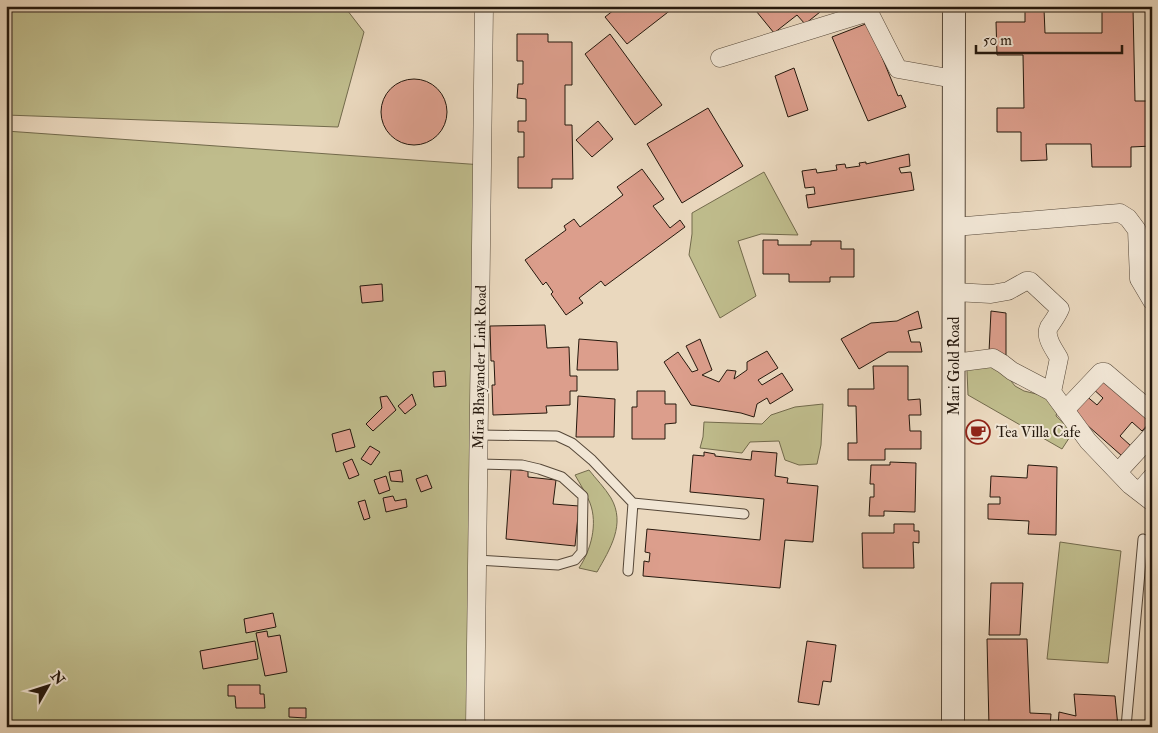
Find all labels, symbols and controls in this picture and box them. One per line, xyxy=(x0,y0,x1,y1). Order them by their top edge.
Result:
scale bar xyxy=(976,22,1122,54)
text: 50 m xyxy=(983,31,1012,50)
street label: Mira Bhayander Link Road xyxy=(469,284,491,449)
street label: Mari Gold Road xyxy=(945,316,964,415)
cafe icon: Tea Villa Cafe xyxy=(965,419,991,445)
place label: Tea Villa Cafe xyxy=(996,423,1081,442)
north arrow xyxy=(22,660,72,710)
text: N xyxy=(47,667,69,689)

